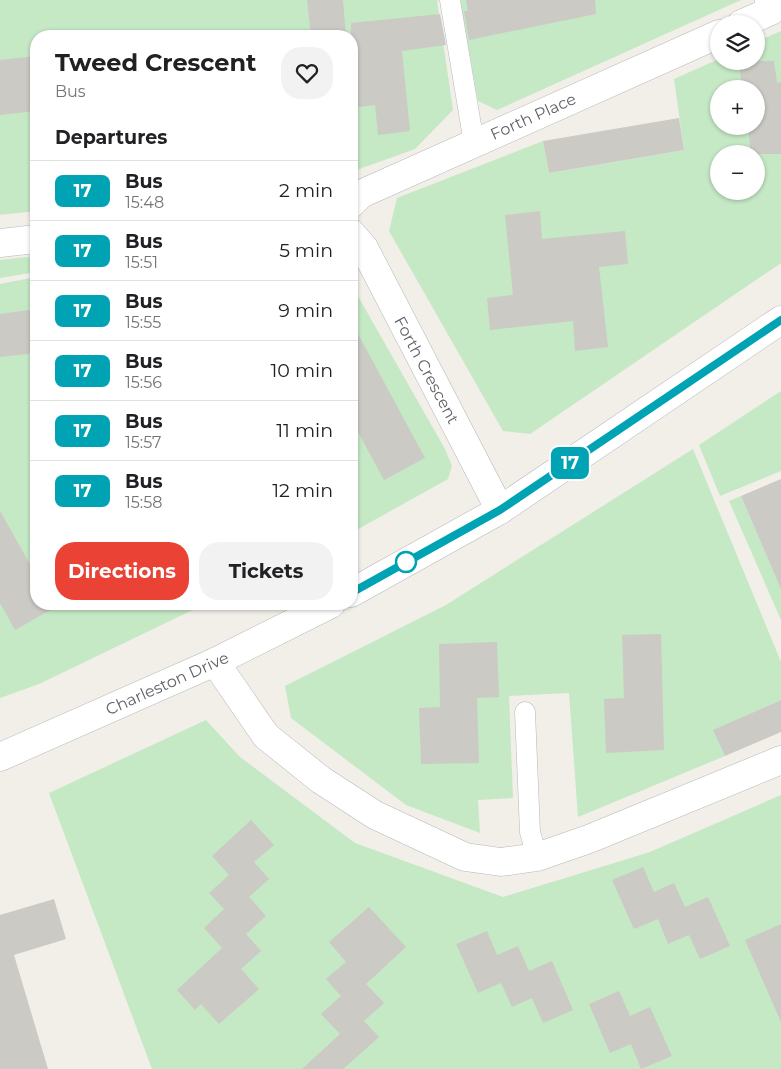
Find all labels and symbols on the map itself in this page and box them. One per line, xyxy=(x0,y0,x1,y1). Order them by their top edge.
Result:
street label: Forth Place xyxy=(487,89,579,144)
street label: Forth Crescent xyxy=(390,313,463,428)
line badge: 17 xyxy=(548,447,592,479)
unlabelled marker xyxy=(395,551,417,573)
street label: Charleston Drive xyxy=(103,648,232,719)

